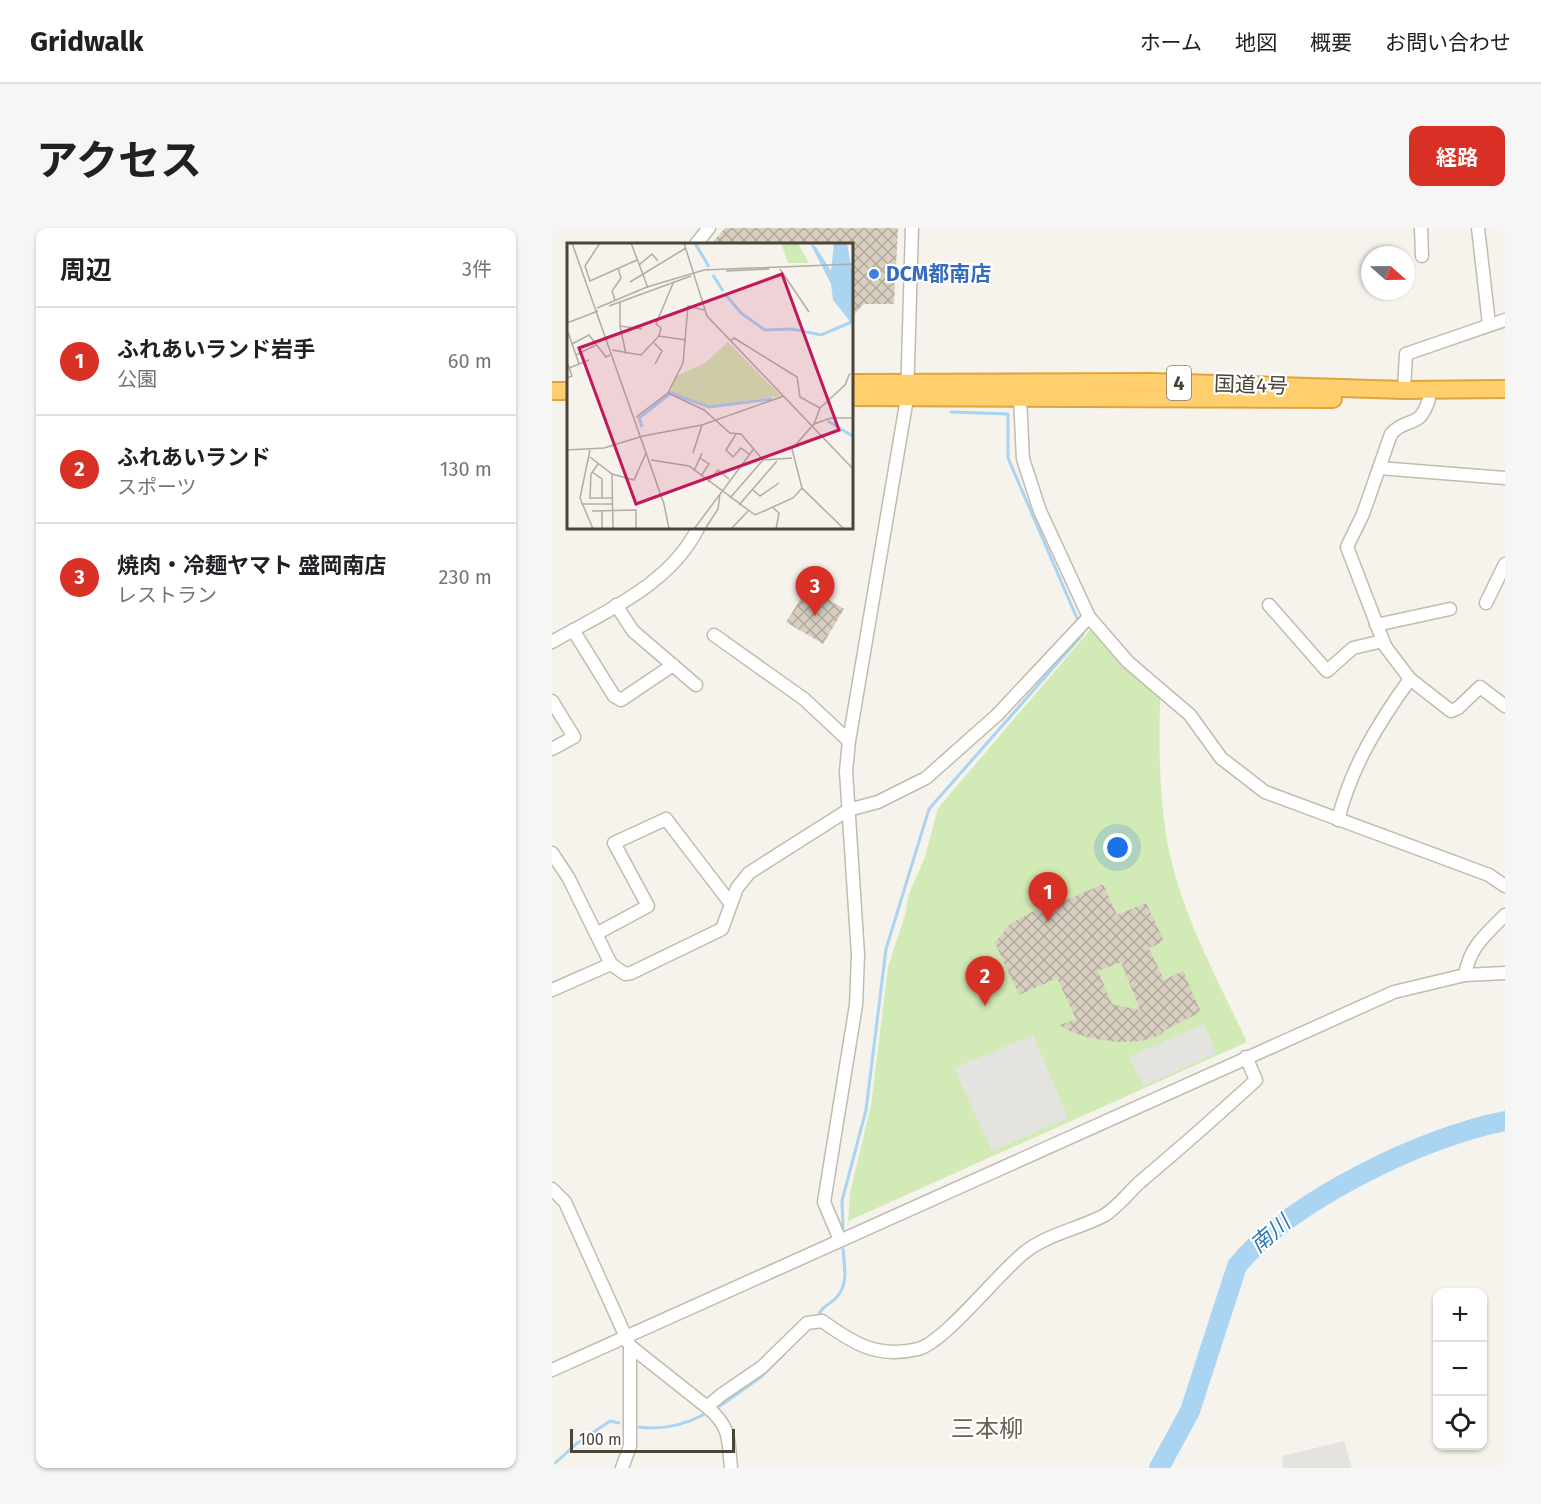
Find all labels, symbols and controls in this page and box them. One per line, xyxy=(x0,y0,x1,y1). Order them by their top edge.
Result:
text: Gridwalk xyxy=(30,25,143,58)
text: ホーム xyxy=(1140,30,1202,56)
text: 地図 xyxy=(1235,30,1277,56)
text: 概要 xyxy=(1310,30,1352,56)
text: お問い合わせ xyxy=(1385,30,1511,56)
button: 経路 xyxy=(1409,126,1505,186)
text: アクセス xyxy=(36,136,202,186)
inset map xyxy=(567,243,854,530)
north arrow xyxy=(1361,246,1415,300)
text: 周辺 xyxy=(60,255,112,286)
text: 3件 xyxy=(462,257,492,281)
place label: DCM都南店 xyxy=(886,261,991,287)
marker: DCM都南店 xyxy=(867,267,881,281)
text: ふれあいランド岩手 xyxy=(117,336,315,363)
text: 1 xyxy=(75,349,84,373)
text: 60 m xyxy=(448,349,492,373)
road number: 4 xyxy=(1167,366,1191,400)
text: 公園 xyxy=(117,367,157,391)
street label: 国道4号 xyxy=(1213,371,1289,399)
text: ふれあいランド xyxy=(117,444,271,471)
text: 2 xyxy=(74,457,85,481)
text: 130 m xyxy=(440,457,492,481)
text: スポーツ xyxy=(117,475,197,499)
text: 焼肉・冷麺ヤマト 盛岡南店 xyxy=(117,552,386,579)
text: 3 xyxy=(74,565,85,589)
text: 230 m xyxy=(439,565,492,589)
pin: 3 xyxy=(796,566,834,616)
text: レストラン xyxy=(117,583,217,607)
your location xyxy=(1103,833,1132,862)
pin: 1 xyxy=(1028,872,1068,922)
pin: 2 xyxy=(966,956,1004,1006)
water label: 南川 xyxy=(1245,1208,1297,1259)
map controls xyxy=(1433,1288,1487,1450)
button: + xyxy=(1433,1288,1487,1342)
button: − xyxy=(1433,1342,1487,1396)
button: locate xyxy=(1433,1396,1487,1450)
district label: 三本柳 xyxy=(951,1415,1023,1443)
scale bar xyxy=(570,1426,735,1454)
text: 100 m xyxy=(579,1430,622,1449)

